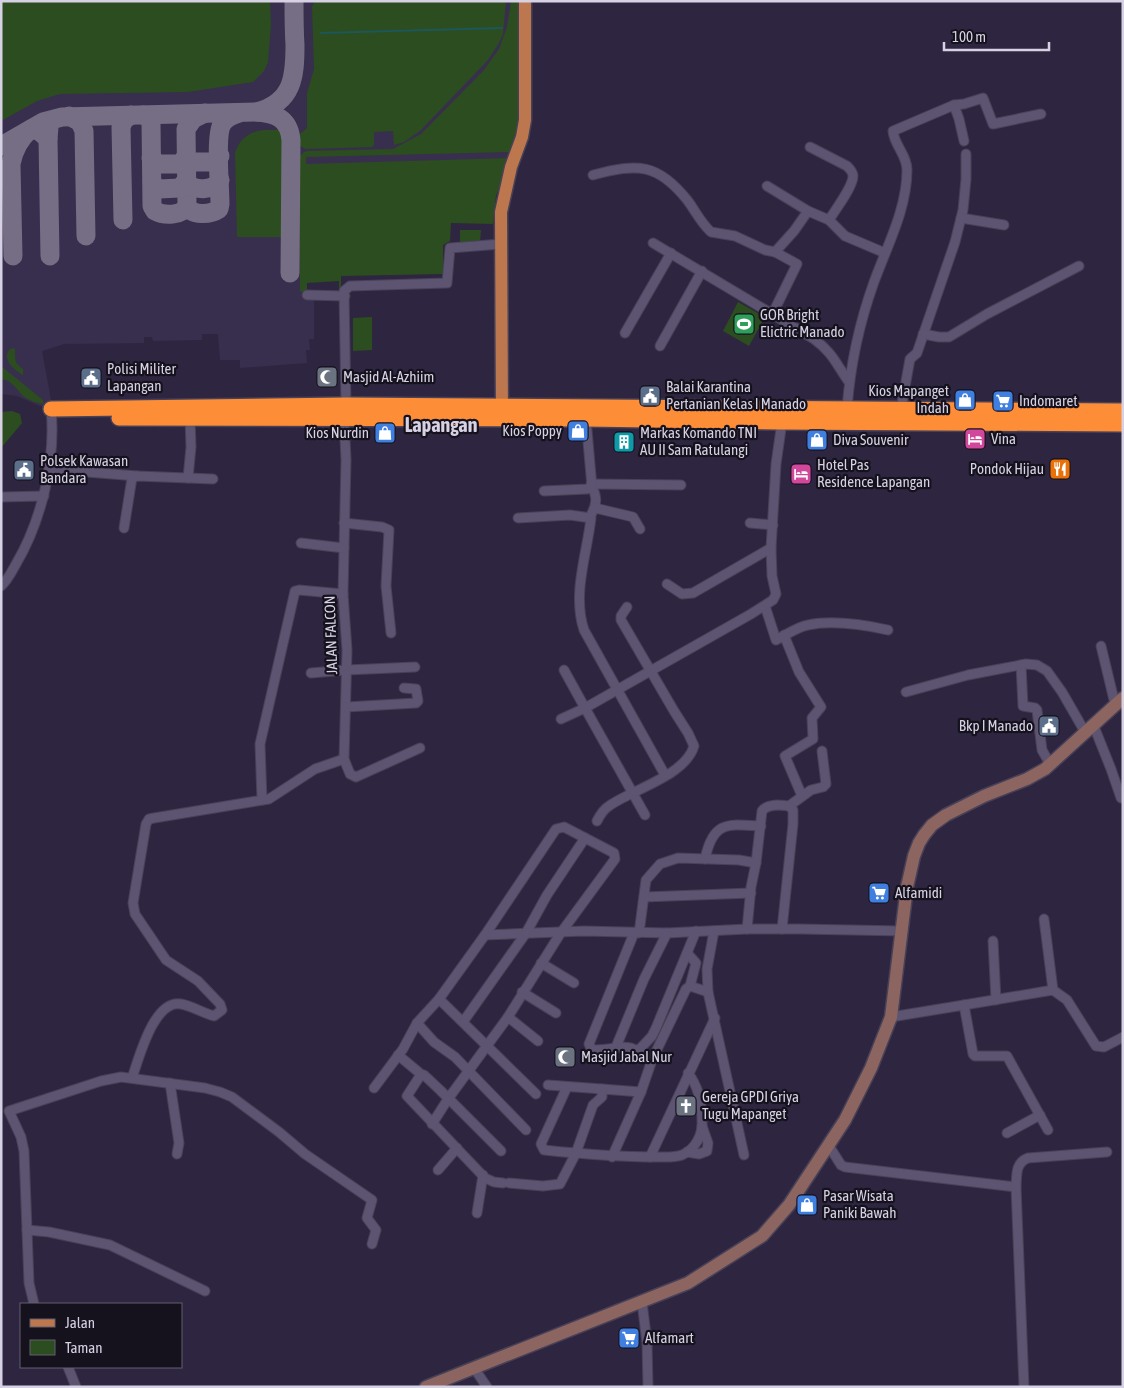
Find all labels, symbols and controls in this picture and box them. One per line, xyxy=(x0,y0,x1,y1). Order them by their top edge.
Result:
scale bar xyxy=(944,20,1049,52)
text: 100 m xyxy=(952,28,986,45)
place label: GOR Bright Elictric Manado xyxy=(760,306,845,340)
sports icon: GOR Bright Elictric Manado xyxy=(732,312,756,336)
place label: Polisi Militer Lapangan xyxy=(107,360,176,394)
mosque icon: Masjid Al-Azhiim xyxy=(315,365,339,389)
public building icon: Polisi Militer Lapangan xyxy=(79,366,103,390)
place label: Masjid Al-Azhiim xyxy=(343,368,434,385)
place label: Balai Karantina Pertanian Kelas I Manado xyxy=(666,378,806,412)
place label: Kios Mapanget Indah xyxy=(868,382,949,416)
public building icon: Balai Karantina Pertanian Kelas I Manado xyxy=(638,384,662,408)
shop icon: Kios Mapanget Indah xyxy=(953,388,977,412)
supermarket icon: Indomaret xyxy=(991,389,1015,413)
place label: Indomaret xyxy=(1019,392,1078,409)
district label: Lapangan xyxy=(405,413,477,436)
shop icon: Kios Poppy xyxy=(566,419,590,443)
shop icon: Kios Nurdin xyxy=(373,421,397,445)
place label: Kios Poppy xyxy=(502,422,562,439)
place label: Kios Nurdin xyxy=(305,424,369,441)
place label: Markas Komando TNI AU II Sam Ratulangi xyxy=(640,424,757,458)
hotel icon: Vina xyxy=(963,427,987,451)
shop icon: Diva Souvenir xyxy=(805,428,829,452)
building icon: Markas Komando TNI AU II Sam Ratulangi xyxy=(612,430,636,454)
place label: Vina xyxy=(991,430,1016,447)
place label: Diva Souvenir xyxy=(833,431,909,448)
place label: Polsek Kawasan Bandara xyxy=(40,452,128,486)
place label: Hotel Pas Residence Lapangan xyxy=(817,456,930,490)
restaurant icon: Pondok Hijau xyxy=(1048,457,1072,481)
public building icon: Polsek Kawasan Bandara xyxy=(12,458,36,482)
place label: Pondok Hijau xyxy=(970,460,1044,477)
hotel icon: Hotel Pas Residence Lapangan xyxy=(789,462,813,486)
street label: JALAN FALCON xyxy=(321,595,340,675)
public building icon: Bkp I Manado xyxy=(1037,714,1061,738)
place label: Bkp I Manado xyxy=(959,717,1033,734)
supermarket icon: Alfamidi xyxy=(867,881,891,905)
place label: Alfamidi xyxy=(895,884,942,901)
mosque icon: Masjid Jabal Nur xyxy=(553,1045,577,1069)
place label: Masjid Jabal Nur xyxy=(581,1048,672,1065)
place label: Gereja GPDI Griya Tugu Mapanget xyxy=(702,1088,799,1122)
church icon: Gereja GPDI Griya Tugu Mapanget xyxy=(674,1094,698,1118)
place label: Pasar Wisata Paniki Bawah xyxy=(823,1187,897,1221)
shop icon: Pasar Wisata Paniki Bawah xyxy=(795,1193,819,1217)
legend xyxy=(20,1303,182,1368)
text: Jalan xyxy=(65,1314,95,1331)
supermarket icon: Alfamart xyxy=(617,1326,641,1350)
place label: Alfamart xyxy=(645,1329,694,1346)
text: Taman xyxy=(65,1339,103,1356)

